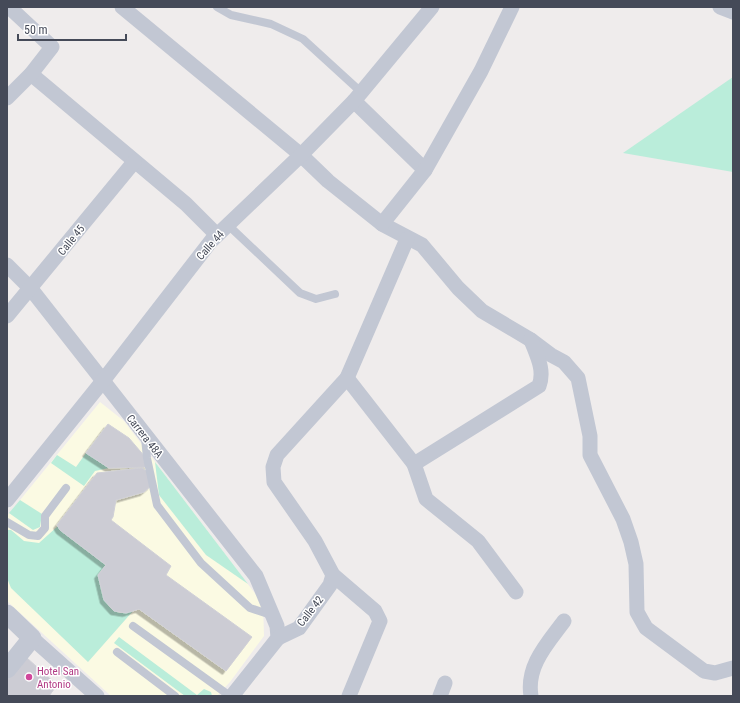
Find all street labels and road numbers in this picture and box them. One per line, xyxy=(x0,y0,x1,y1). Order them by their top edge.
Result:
street label: Calle 45 xyxy=(55,223,87,258)
street label: Calle 44 xyxy=(194,228,227,263)
street label: Carrera 48A xyxy=(124,412,166,461)
street label: Calle 42 xyxy=(294,593,326,629)

